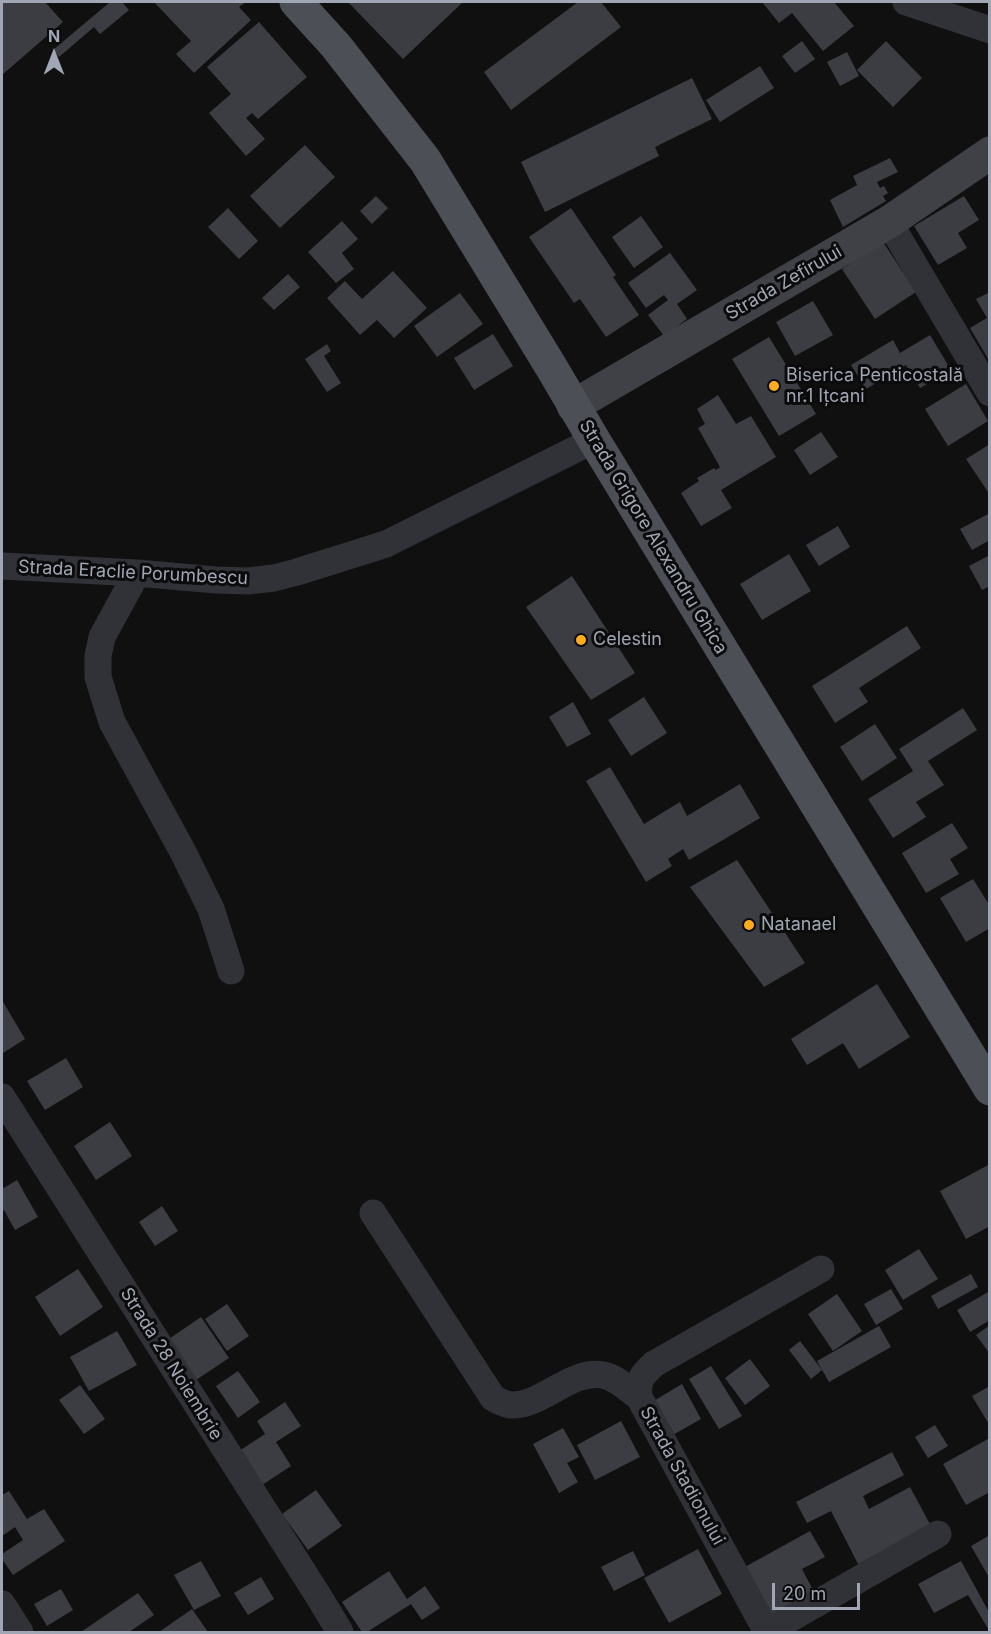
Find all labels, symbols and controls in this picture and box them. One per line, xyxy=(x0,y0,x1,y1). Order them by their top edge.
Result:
north arrow xyxy=(24,24,84,84)
text: N xyxy=(48,26,60,46)
street label: Strada Zefirului xyxy=(722,241,846,325)
place label: Biserica Penticostală nr.1 Ițcani xyxy=(786,365,963,407)
marker: Biserica Penticostală nr.1 Ițcani xyxy=(767,379,781,393)
street label: Strada Grigore Alexandru Ghica xyxy=(574,416,732,658)
street label: Strada Eraclie Porumbescu xyxy=(18,556,248,590)
place label: Celestin xyxy=(593,629,662,651)
marker: Celestin xyxy=(574,633,588,647)
place label: Natanael xyxy=(761,914,836,936)
marker: Natanael xyxy=(742,918,756,932)
street label: Strada 28 Noiembrie xyxy=(115,1284,227,1444)
street label: Strada Stadionului xyxy=(635,1403,729,1549)
scale bar xyxy=(775,1571,864,1609)
text: 20 m xyxy=(783,1583,826,1604)

